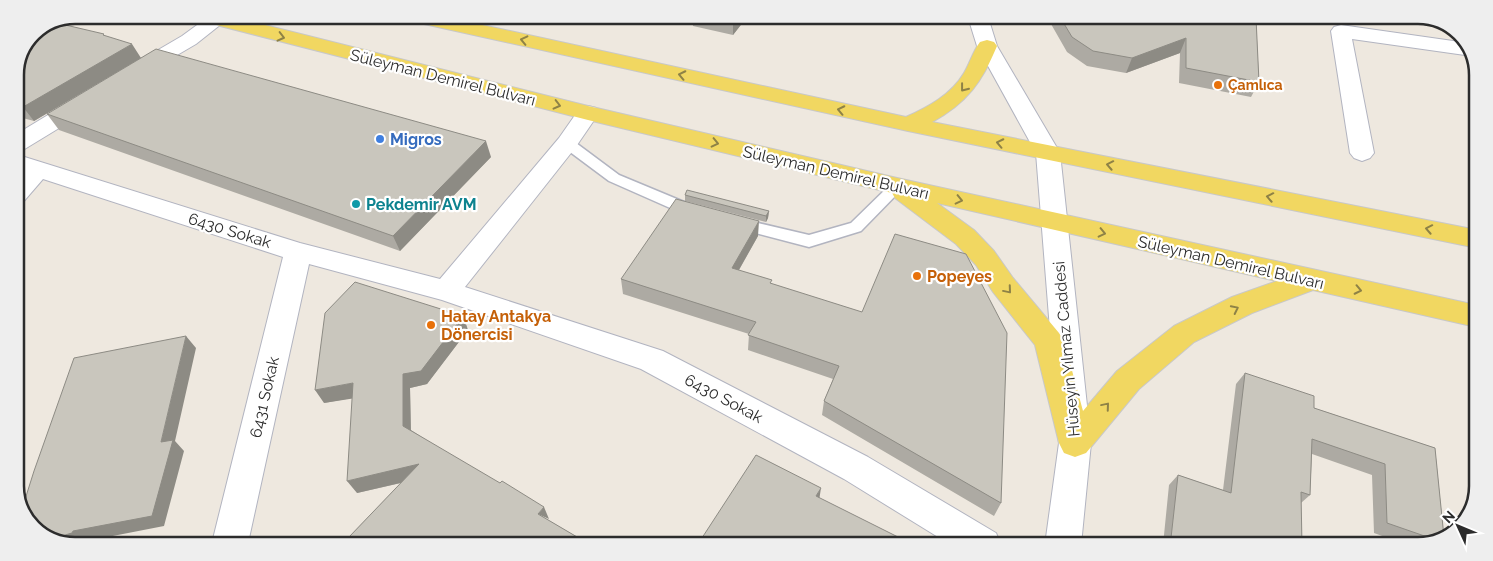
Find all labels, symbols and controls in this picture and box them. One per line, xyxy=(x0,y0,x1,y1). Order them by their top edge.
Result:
one-way arrow xyxy=(276,31,285,42)
one-way arrow xyxy=(519,35,528,46)
street label: Süleyman Demirel Bulvarı xyxy=(348,45,538,110)
one-way arrow xyxy=(678,70,687,81)
place label: Çamlıca xyxy=(1228,77,1283,93)
marker: Çamlıca xyxy=(1212,79,1224,91)
one-way arrow xyxy=(961,82,970,92)
one-way arrow xyxy=(553,99,562,110)
one-way arrow xyxy=(837,105,846,115)
place label: Migros xyxy=(390,130,442,149)
marker: Migros xyxy=(374,133,386,145)
one-way arrow xyxy=(711,137,720,148)
one-way arrow xyxy=(996,138,1005,149)
street label: Süleyman Demirel Bulvarı xyxy=(741,142,931,203)
one-way arrow xyxy=(1106,161,1115,171)
one-way arrow xyxy=(1265,193,1274,203)
one-way arrow xyxy=(954,194,963,205)
place label: Pekdemir AVM xyxy=(366,195,476,214)
marker: Pekdemir AVM xyxy=(350,198,362,210)
street label: 6430 Sokak xyxy=(186,209,274,252)
one-way arrow xyxy=(1424,224,1433,235)
one-way arrow xyxy=(1097,227,1106,237)
street label: Süleyman Demirel Bulvarı xyxy=(1136,232,1326,293)
street label: Hüseyin Yılmaz Caddesi xyxy=(1049,260,1084,437)
place label: Popeyes xyxy=(927,267,992,286)
marker: Popeyes xyxy=(911,270,923,282)
one-way arrow xyxy=(1003,284,1011,293)
one-way arrow xyxy=(1353,284,1362,295)
one-way arrow xyxy=(1230,305,1239,315)
place label: Hatay Antakya Dönercisi xyxy=(441,307,551,344)
marker: Hatay Antakya Dönercisi xyxy=(425,319,437,331)
street label: 6431 Sokak xyxy=(246,354,283,440)
street label: 6430 Sokak xyxy=(681,370,767,427)
one-way arrow xyxy=(1101,402,1110,411)
north arrow xyxy=(1433,501,1483,551)
text: N xyxy=(1439,508,1458,526)

